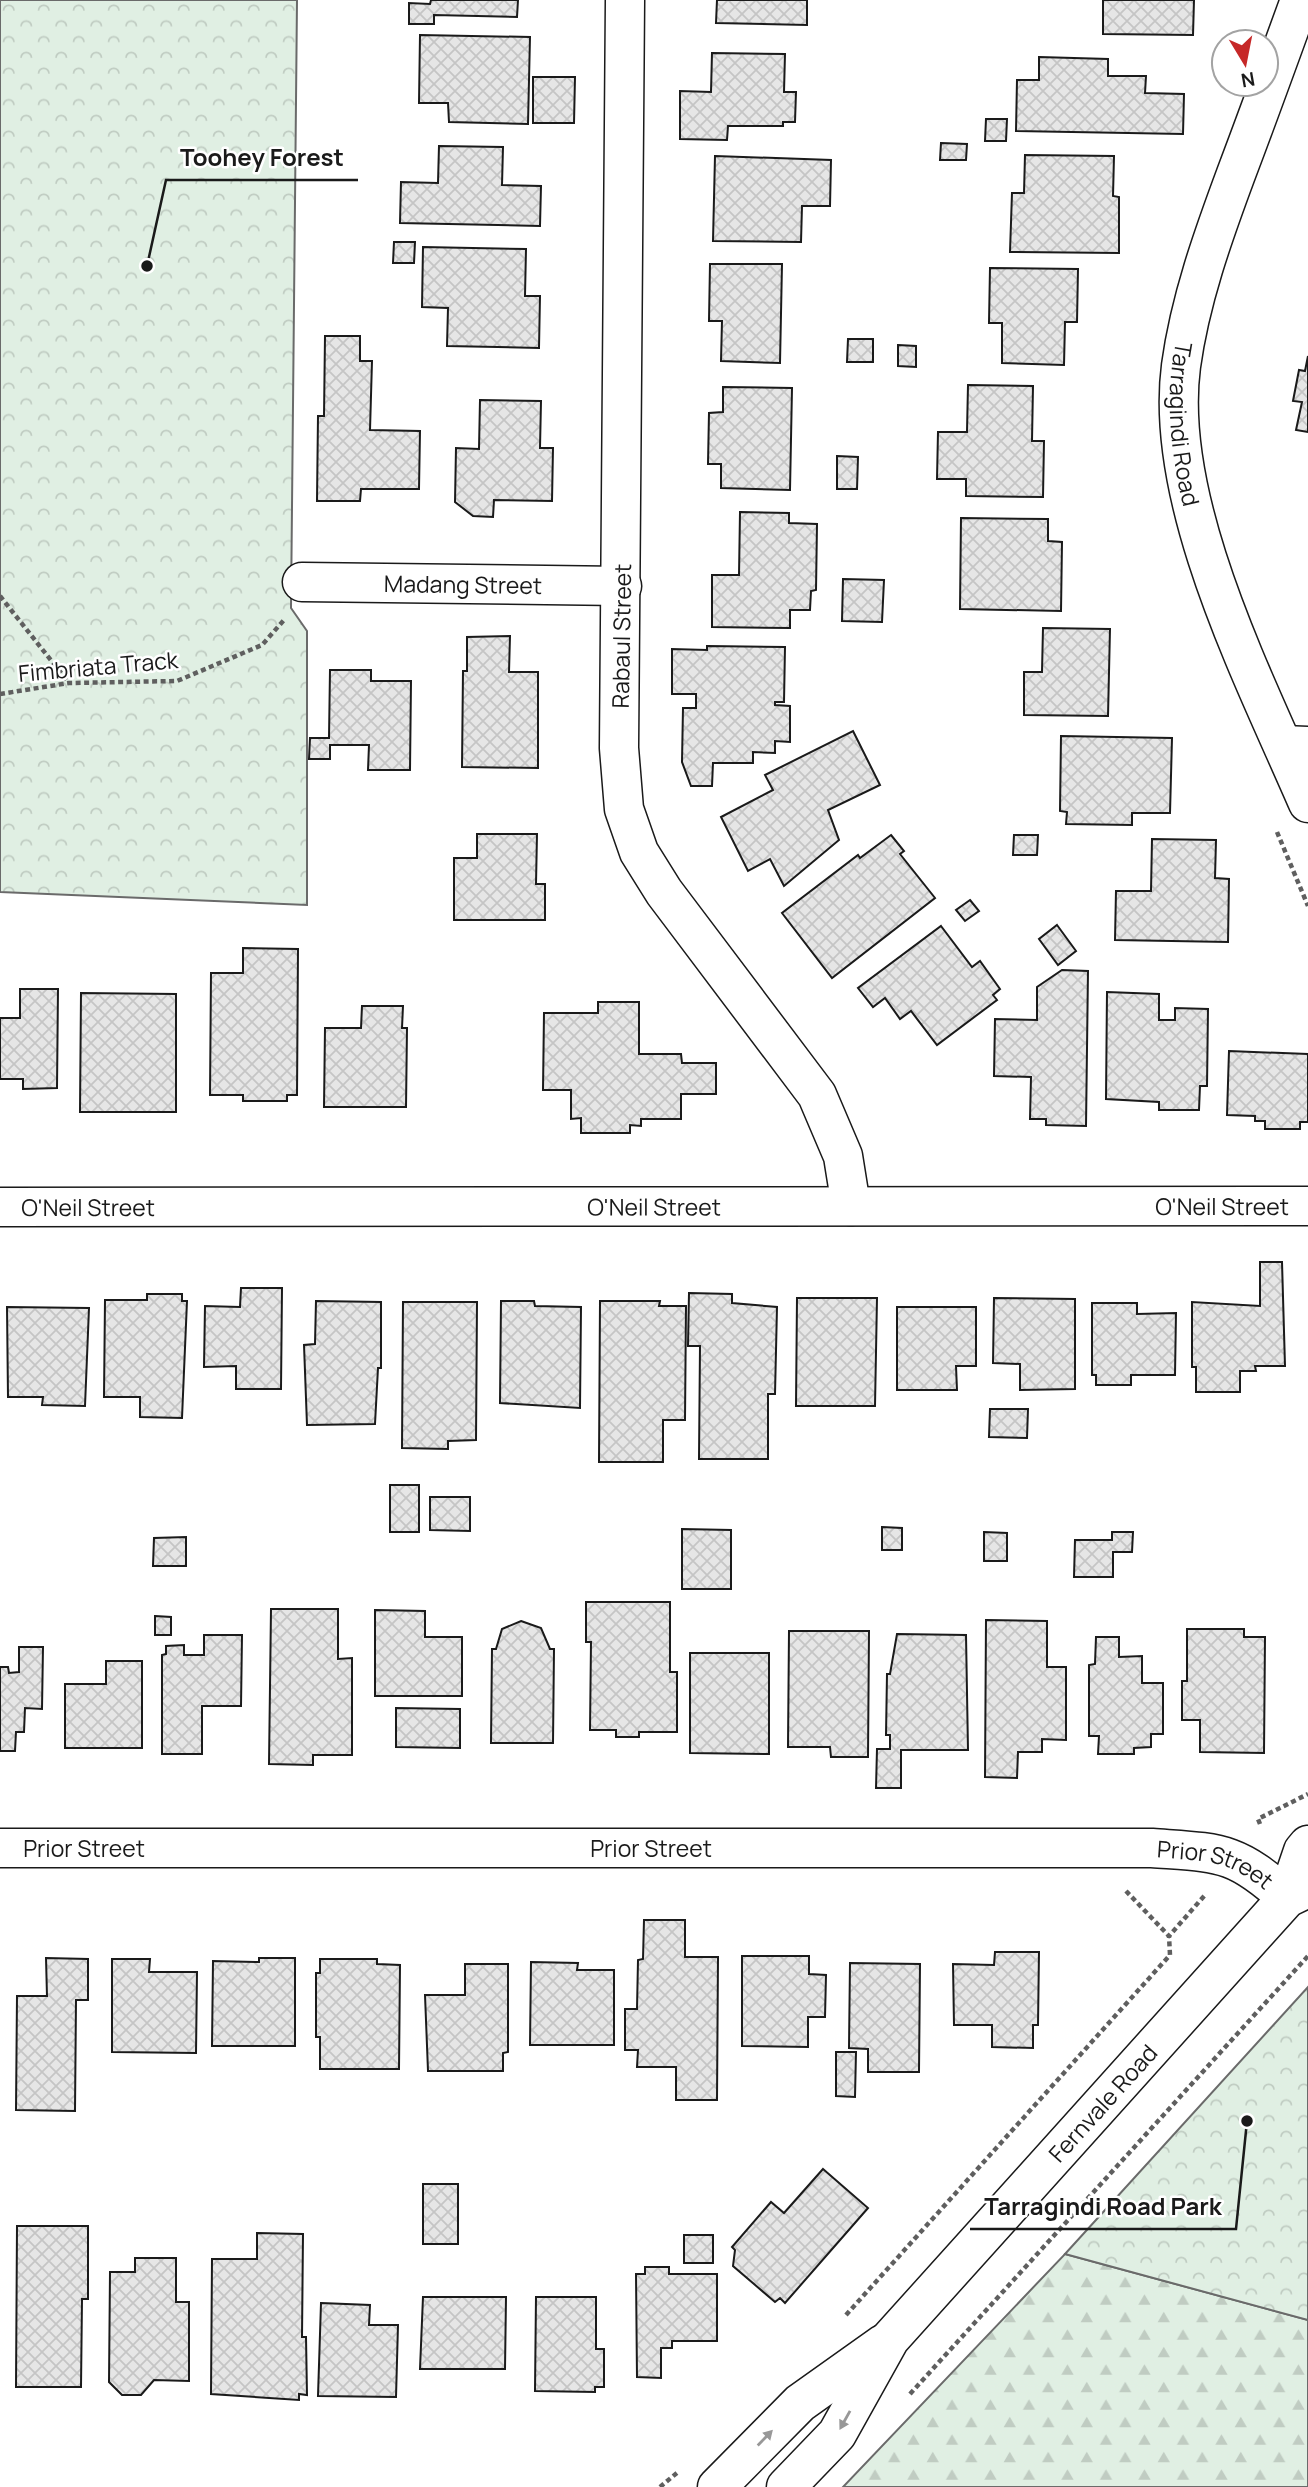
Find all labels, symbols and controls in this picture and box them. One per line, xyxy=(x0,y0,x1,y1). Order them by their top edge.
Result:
north arrow xyxy=(1210,28,1280,98)
text: N xyxy=(1239,66,1257,94)
callout: Toohey Forest xyxy=(166,135,358,180)
text: Toohey Forest xyxy=(180,140,344,173)
street label: Tarragindi Road xyxy=(1163,340,1208,509)
street label: Rabaul Street xyxy=(604,563,638,709)
street label: Madang Street xyxy=(384,567,542,601)
street label: Fimbriata Track xyxy=(17,643,180,689)
street label: O'Neil Street xyxy=(587,1190,721,1223)
street label: O'Neil Street xyxy=(1155,1190,1289,1222)
street label: O'Neil Street xyxy=(21,1191,155,1223)
street label: Prior Street xyxy=(23,1832,145,1864)
street label: Prior Street xyxy=(590,1832,712,1864)
street label: Prior Street xyxy=(1156,1832,1281,1896)
street label: Fernvale Road xyxy=(1041,2037,1164,2169)
callout: Tarragindi Road Park xyxy=(970,2184,1236,2229)
text: Tarragindi Road Park xyxy=(984,2189,1223,2222)
one-way arrow xyxy=(839,2410,851,2429)
one-way arrow xyxy=(756,2430,772,2447)

